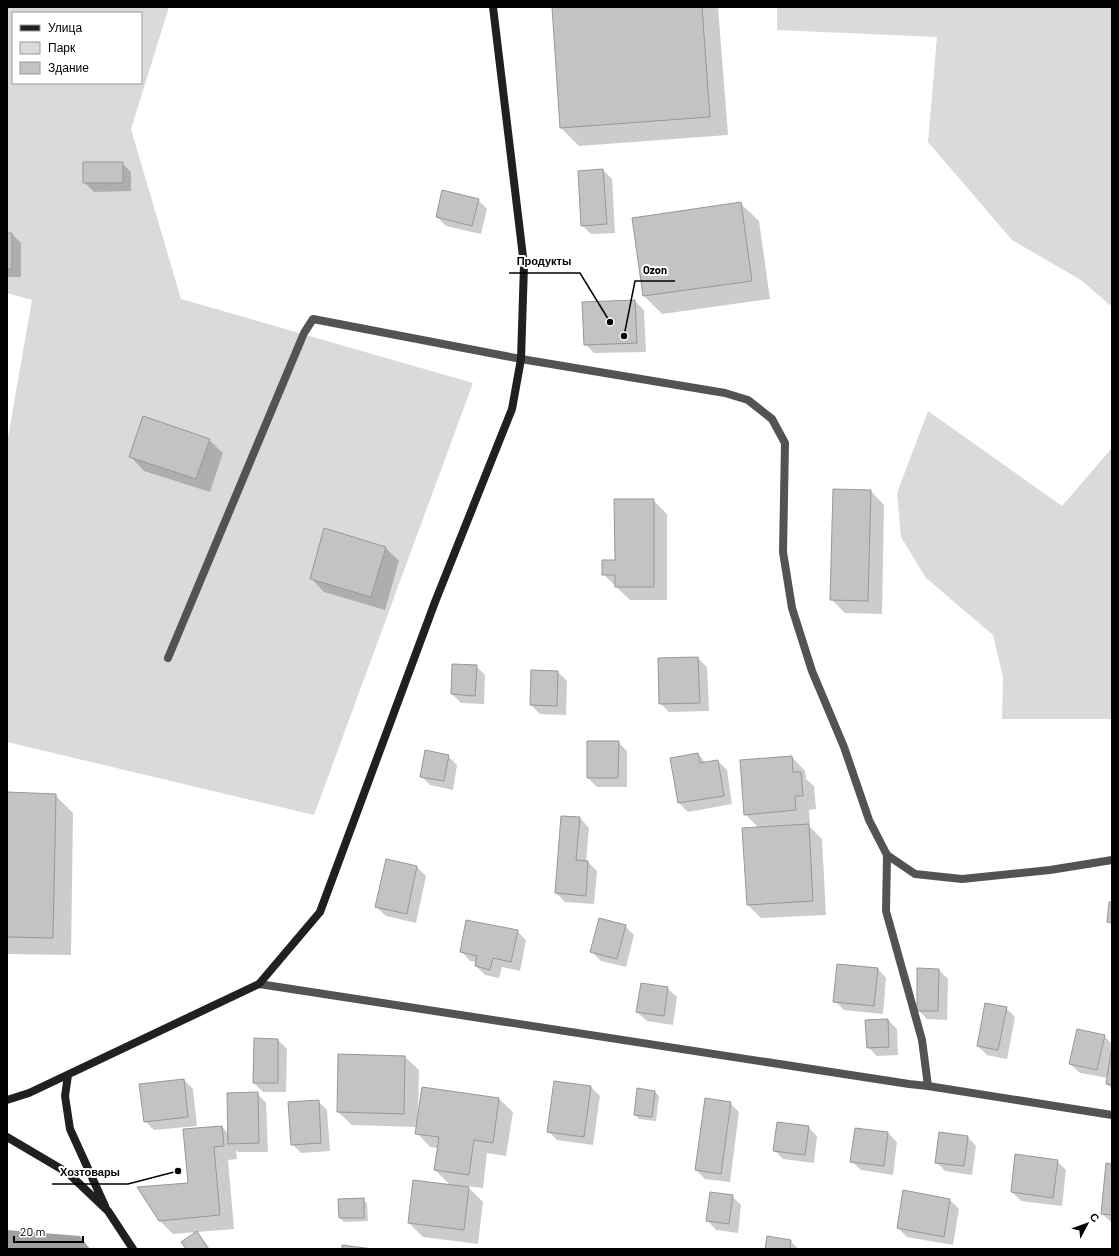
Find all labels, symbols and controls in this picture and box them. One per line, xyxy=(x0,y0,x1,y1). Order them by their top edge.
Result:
legend xyxy=(12,12,142,84)
text: Улица xyxy=(48,20,82,35)
text: Парк xyxy=(48,40,76,55)
text: Здание xyxy=(48,60,89,75)
callout: Продукты xyxy=(509,250,580,273)
text: Продукты xyxy=(517,254,571,267)
callout: Ozon xyxy=(635,258,675,281)
text: Ozon xyxy=(643,263,667,276)
callout: Хозтовары xyxy=(52,1161,128,1184)
text: Хозтовары xyxy=(60,1165,120,1178)
north arrow xyxy=(1067,1204,1107,1244)
text: С xyxy=(1087,1210,1102,1224)
scale bar xyxy=(14,1218,83,1244)
text: 20 m xyxy=(20,1224,46,1238)

